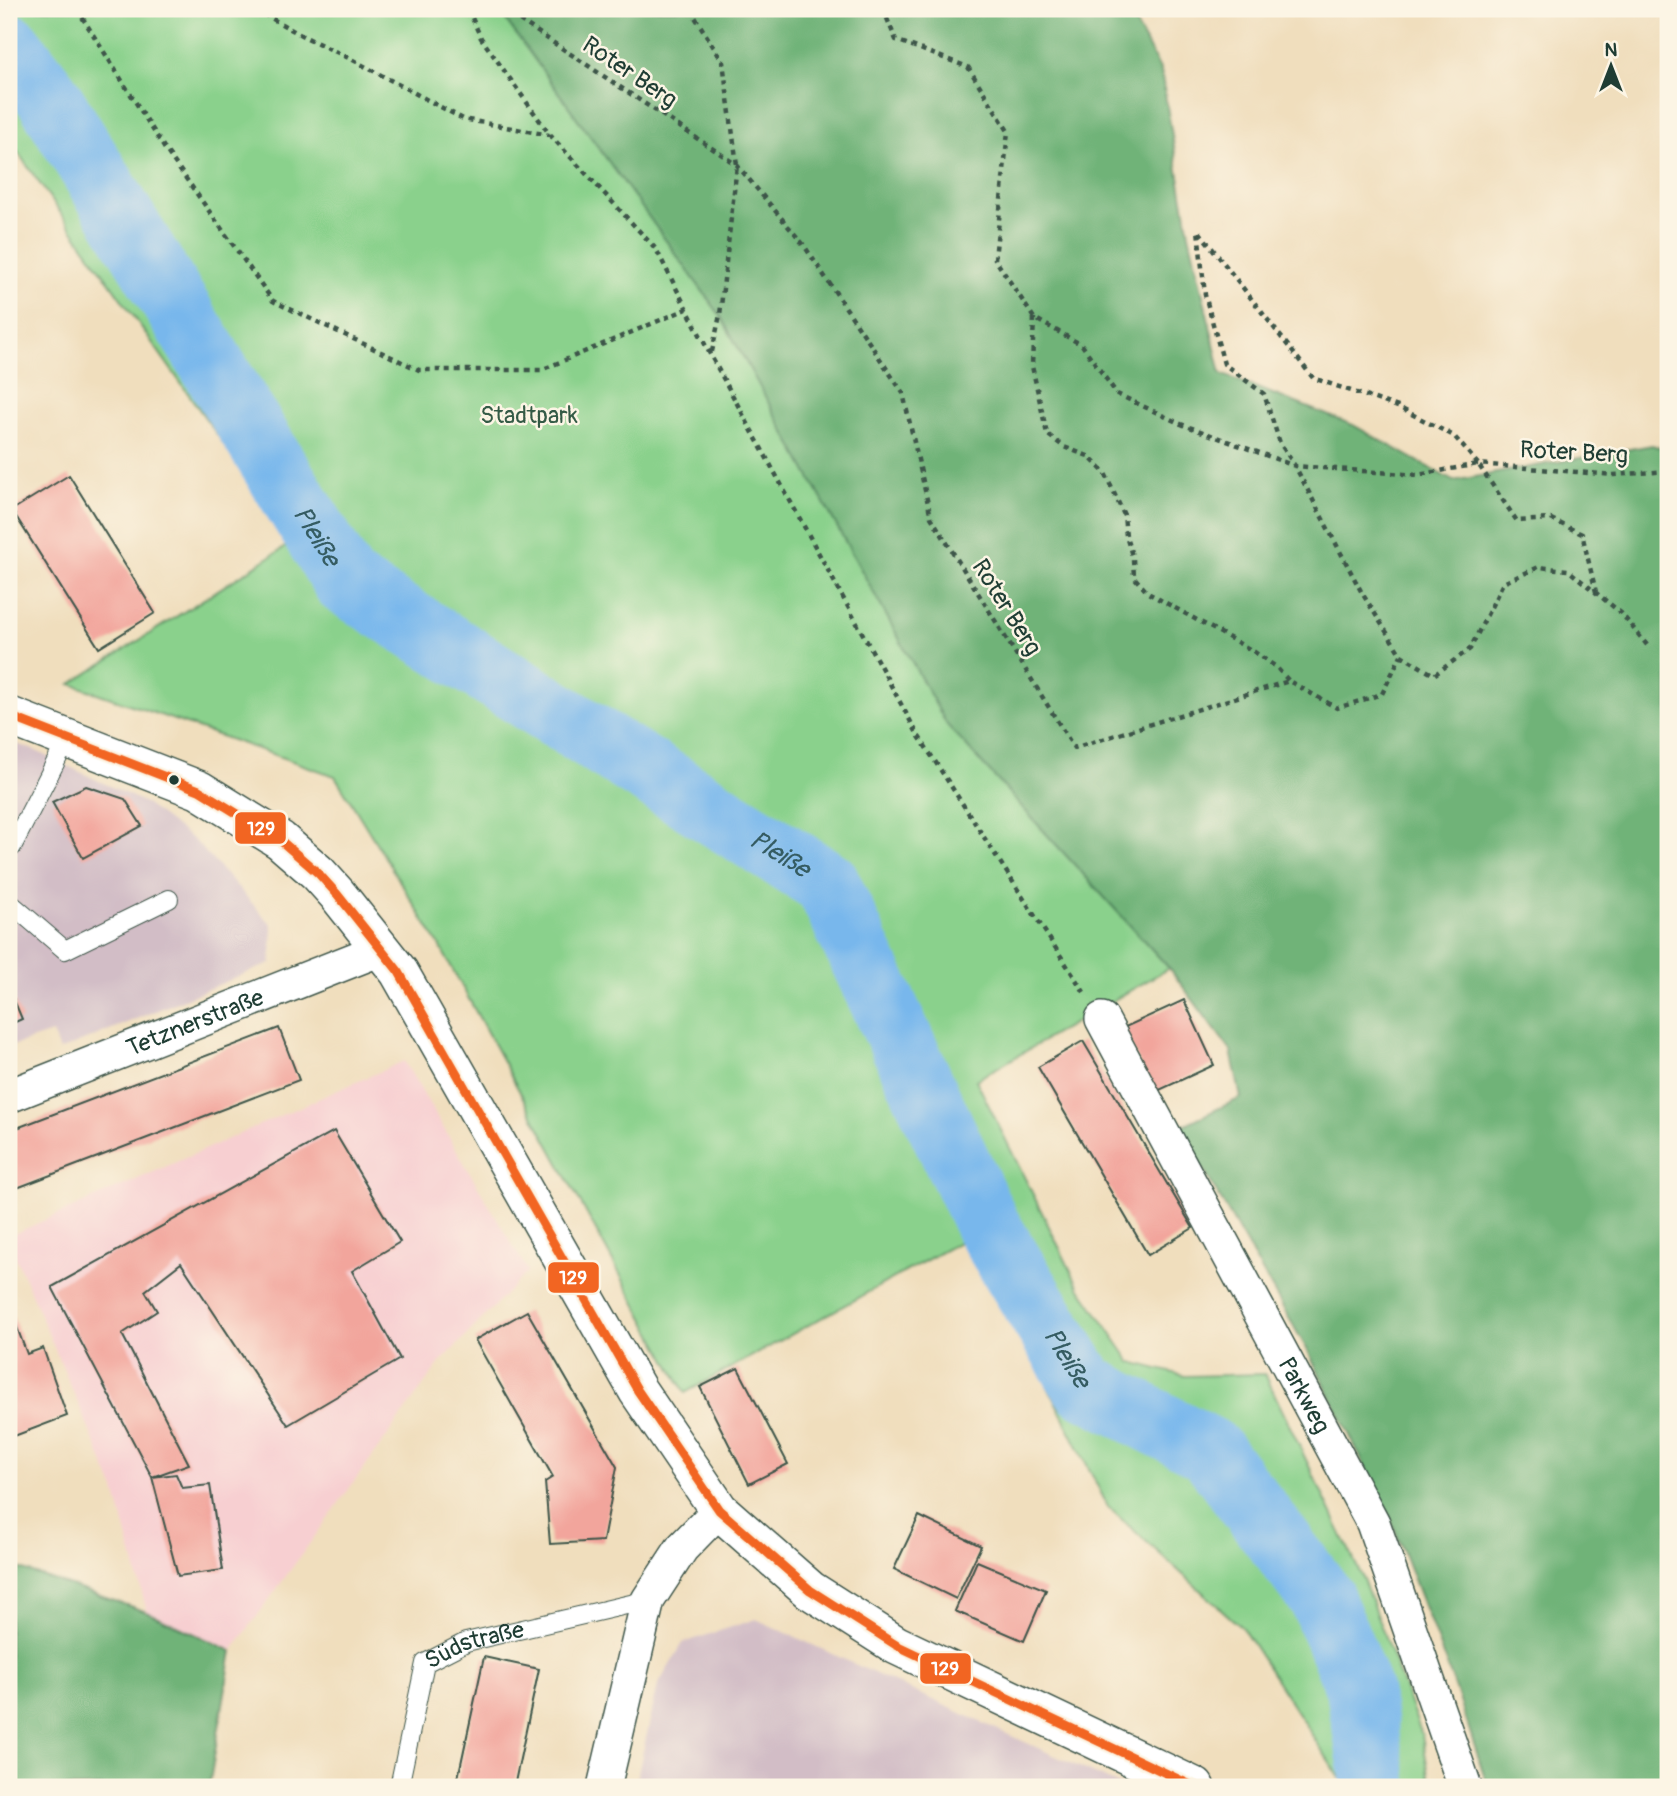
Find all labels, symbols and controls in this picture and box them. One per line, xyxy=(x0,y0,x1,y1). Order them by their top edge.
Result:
street label: Roter Berg xyxy=(577,30,683,115)
north arrow xyxy=(1576,32,1646,102)
text: N xyxy=(1605,38,1618,62)
park label: Stadtpark xyxy=(480,401,578,430)
street label: Roter Berg xyxy=(1519,435,1629,470)
water label: Pleiße xyxy=(286,500,348,574)
street label: Roter Berg xyxy=(966,554,1048,661)
unlabelled marker xyxy=(167,773,181,787)
line badge: 129 xyxy=(234,811,287,845)
text: 129 xyxy=(247,817,275,841)
water label: Pleiße xyxy=(744,824,818,887)
street label: Tetznerstraße xyxy=(122,983,268,1063)
line badge: 129 xyxy=(547,1261,600,1294)
text: 129 xyxy=(559,1266,587,1290)
water label: Pleiße xyxy=(1036,1322,1099,1396)
street label: Parkweg xyxy=(1272,1352,1336,1438)
street label: Südstraße xyxy=(420,1615,527,1676)
line badge: 129 xyxy=(919,1652,972,1685)
text: 129 xyxy=(931,1657,959,1681)

